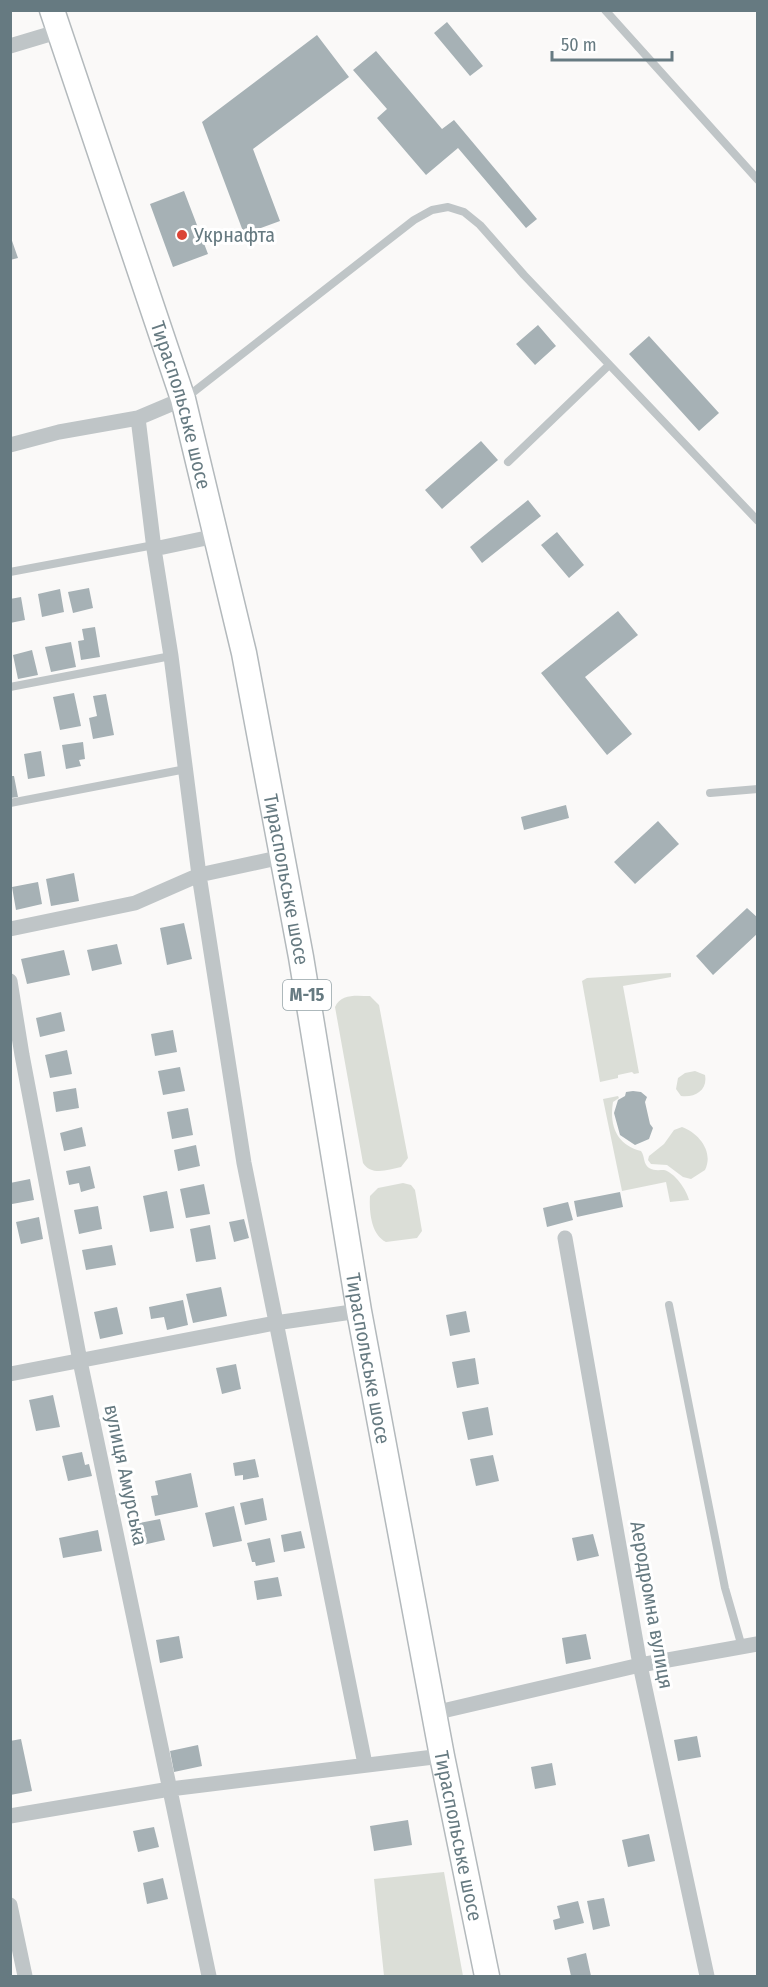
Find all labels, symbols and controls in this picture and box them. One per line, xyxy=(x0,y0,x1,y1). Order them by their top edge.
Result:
scale bar xyxy=(552,24,672,62)
text: 50 m xyxy=(561,34,597,56)
place label: Укрнафта xyxy=(193,223,275,247)
marker: Укрнафта xyxy=(175,228,189,242)
street label: Тираспольське шосе xyxy=(146,318,216,491)
street label: Тираспольське шосе xyxy=(259,792,314,967)
road number: М-15 xyxy=(283,980,331,1010)
street label: Тираспольське шосе xyxy=(341,1271,396,1446)
street label: вулиця Амурська xyxy=(99,1402,153,1548)
street label: Аеродромна вулиця xyxy=(625,1519,679,1691)
street label: Тираспольське шосе xyxy=(429,1749,487,1923)

